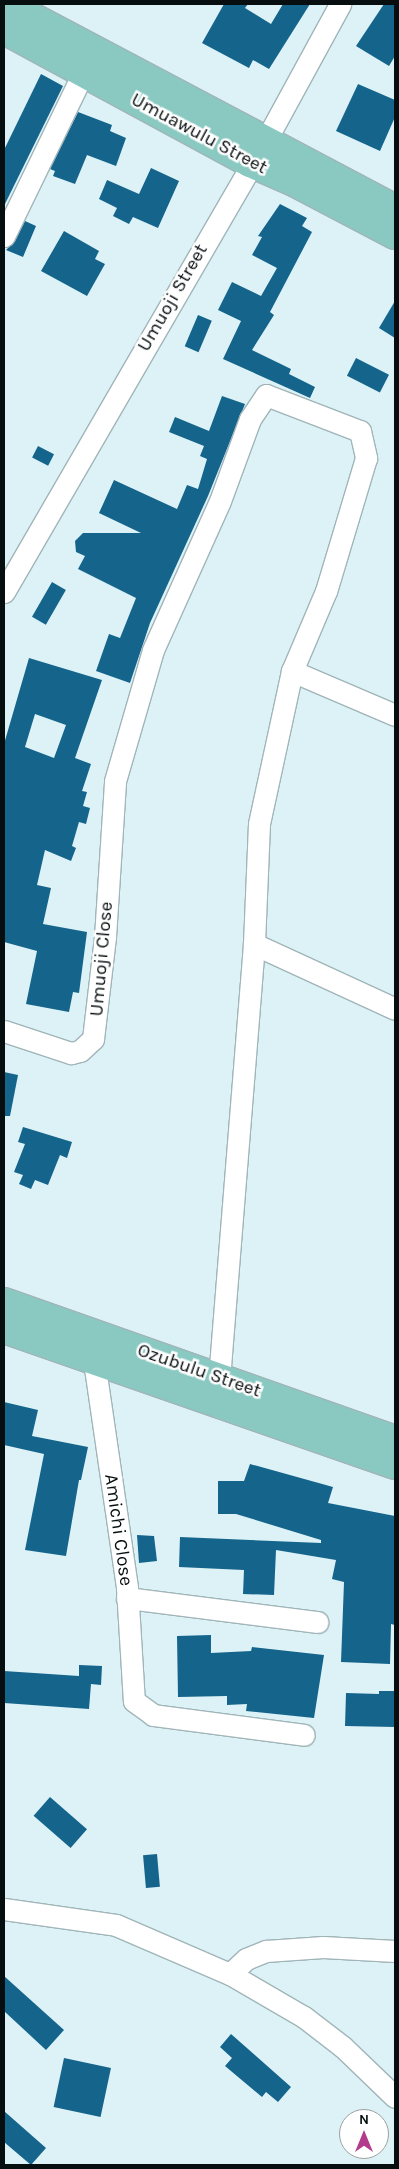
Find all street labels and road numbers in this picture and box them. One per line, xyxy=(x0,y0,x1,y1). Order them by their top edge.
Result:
street label: Umuawulu Street xyxy=(127,89,271,179)
street label: Umuoji Street xyxy=(133,240,213,356)
street label: Umuoji Close xyxy=(86,901,118,1017)
street label: Ozubulu Street xyxy=(134,1339,264,1403)
street label: Amichi Close xyxy=(99,1473,137,1587)

